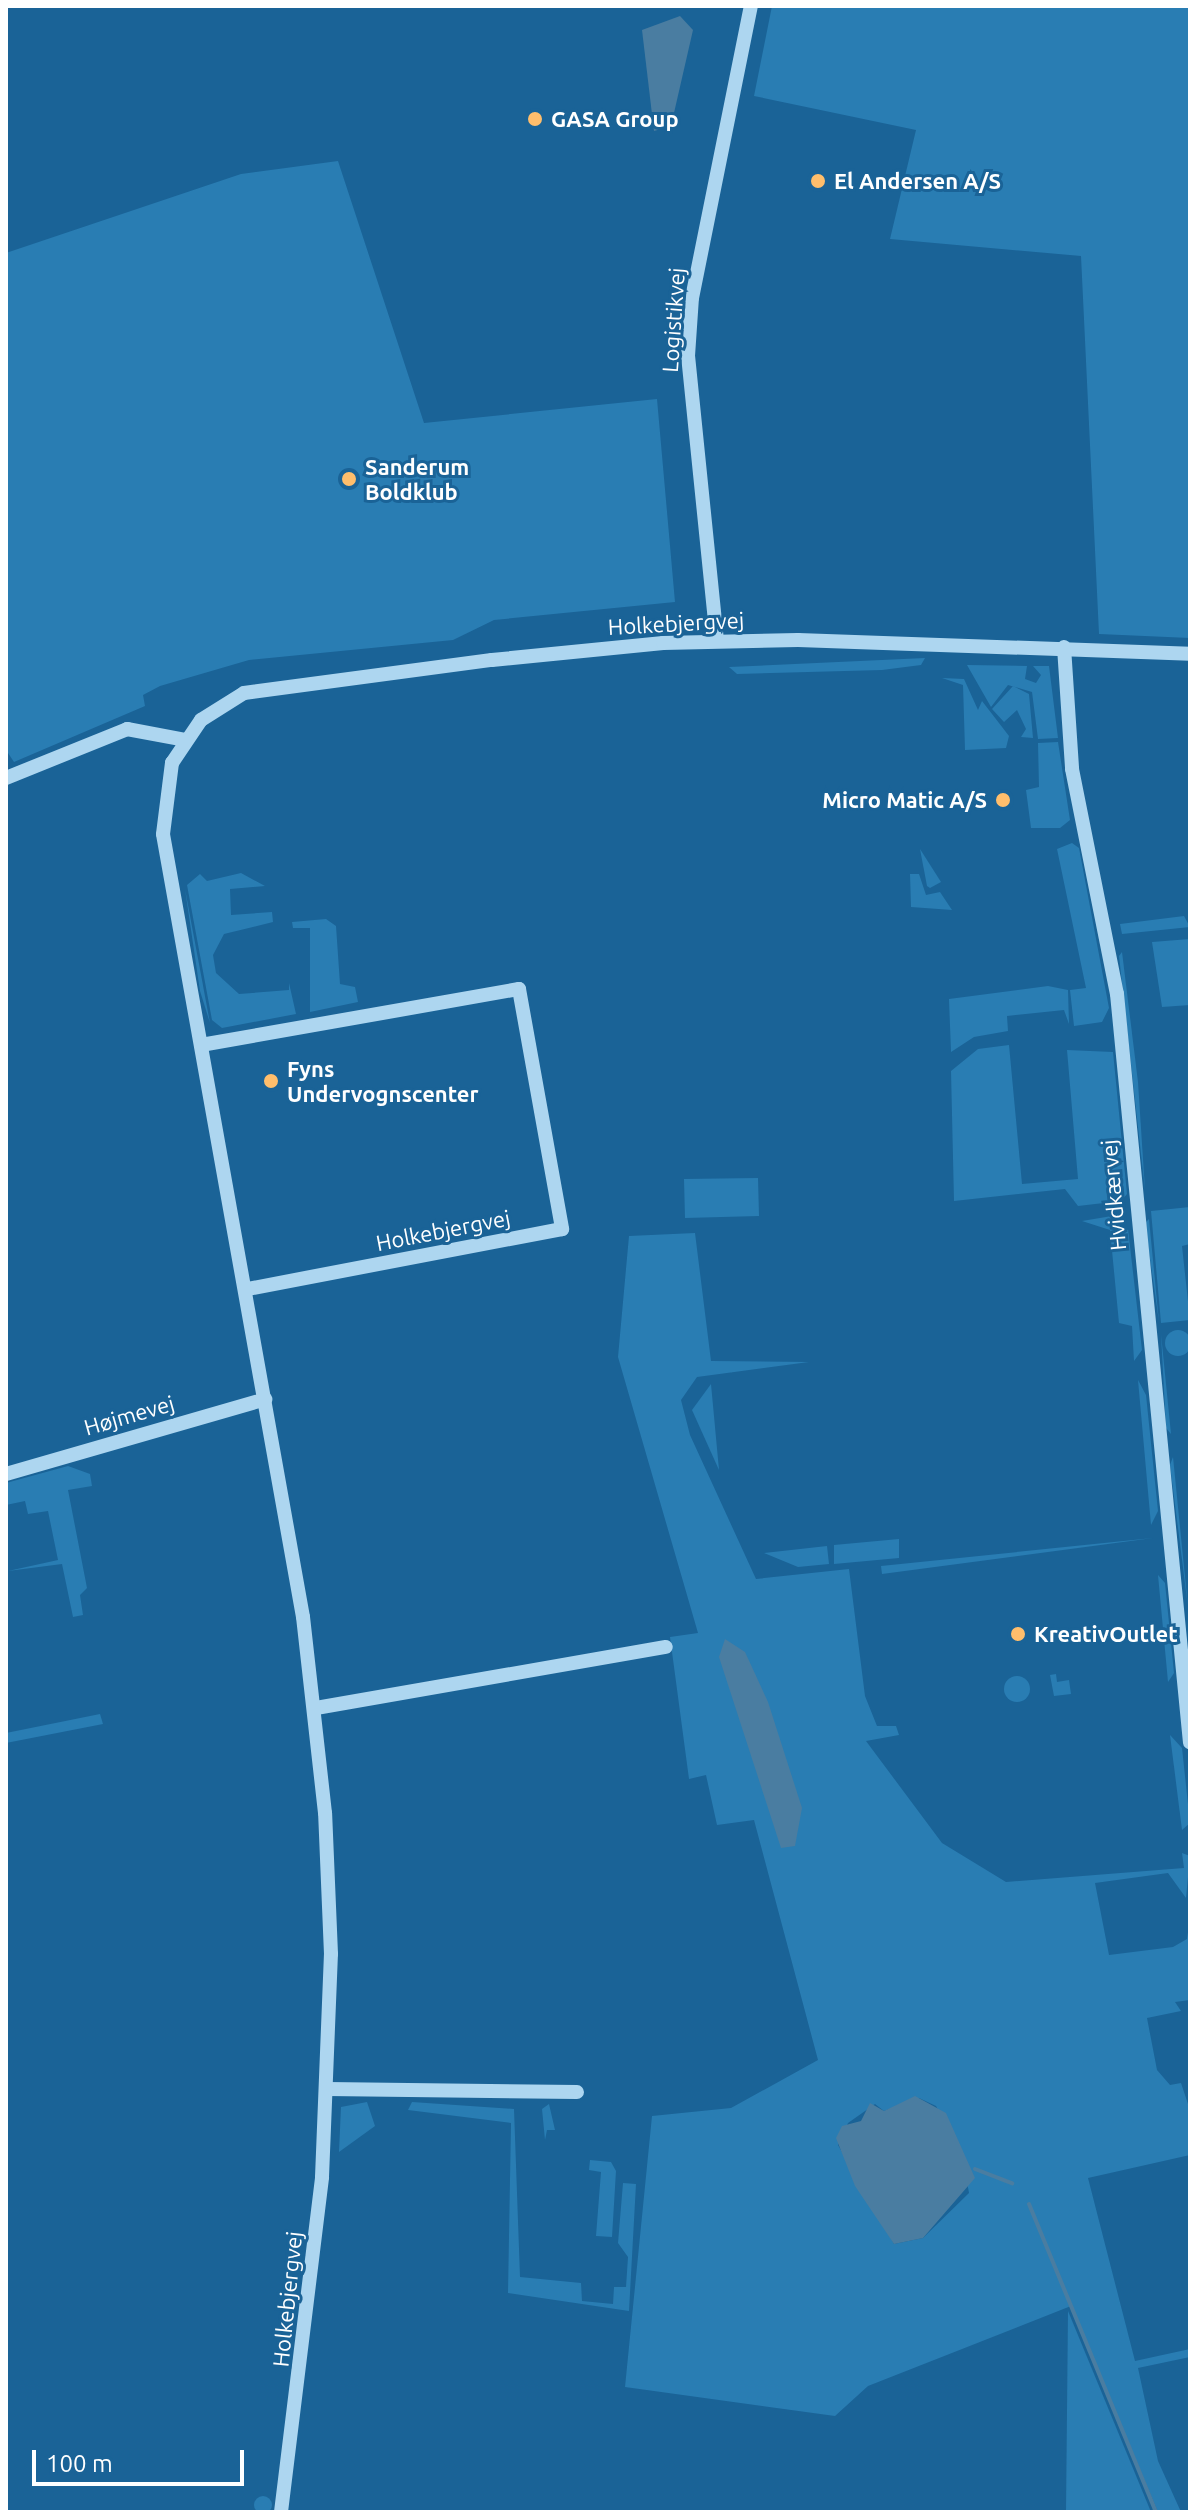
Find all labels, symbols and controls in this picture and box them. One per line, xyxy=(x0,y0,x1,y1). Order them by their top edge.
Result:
place label: GASA Group xyxy=(551,106,679,132)
marker: GASA Group xyxy=(526,110,544,128)
place label: El Andersen A/S xyxy=(834,168,1001,194)
marker: El Andersen A/S xyxy=(809,172,827,190)
street label: Logistikvej xyxy=(656,267,690,373)
place label: Sanderum Boldklub xyxy=(365,453,469,504)
marker: Sanderum Boldklub xyxy=(340,470,358,488)
street label: Holkebjergvej xyxy=(607,606,745,640)
place label: Micro Matic A/S xyxy=(822,787,987,813)
marker: Micro Matic A/S xyxy=(994,791,1012,809)
place label: Fyns Undervognscenter xyxy=(287,1055,479,1106)
marker: Fyns Undervognscenter xyxy=(262,1072,280,1090)
street label: Hvidkærvej xyxy=(1095,1138,1131,1252)
street label: Holkebjergvej xyxy=(374,1204,512,1256)
street label: Højmevej xyxy=(81,1390,177,1440)
place label: KreativOutlet xyxy=(1034,1621,1178,1647)
marker: KreativOutlet xyxy=(1009,1625,1027,1643)
street label: Holkebjergvej xyxy=(267,2230,307,2368)
scale bar xyxy=(36,2434,248,2484)
text: 100 m xyxy=(46,2450,113,2477)

